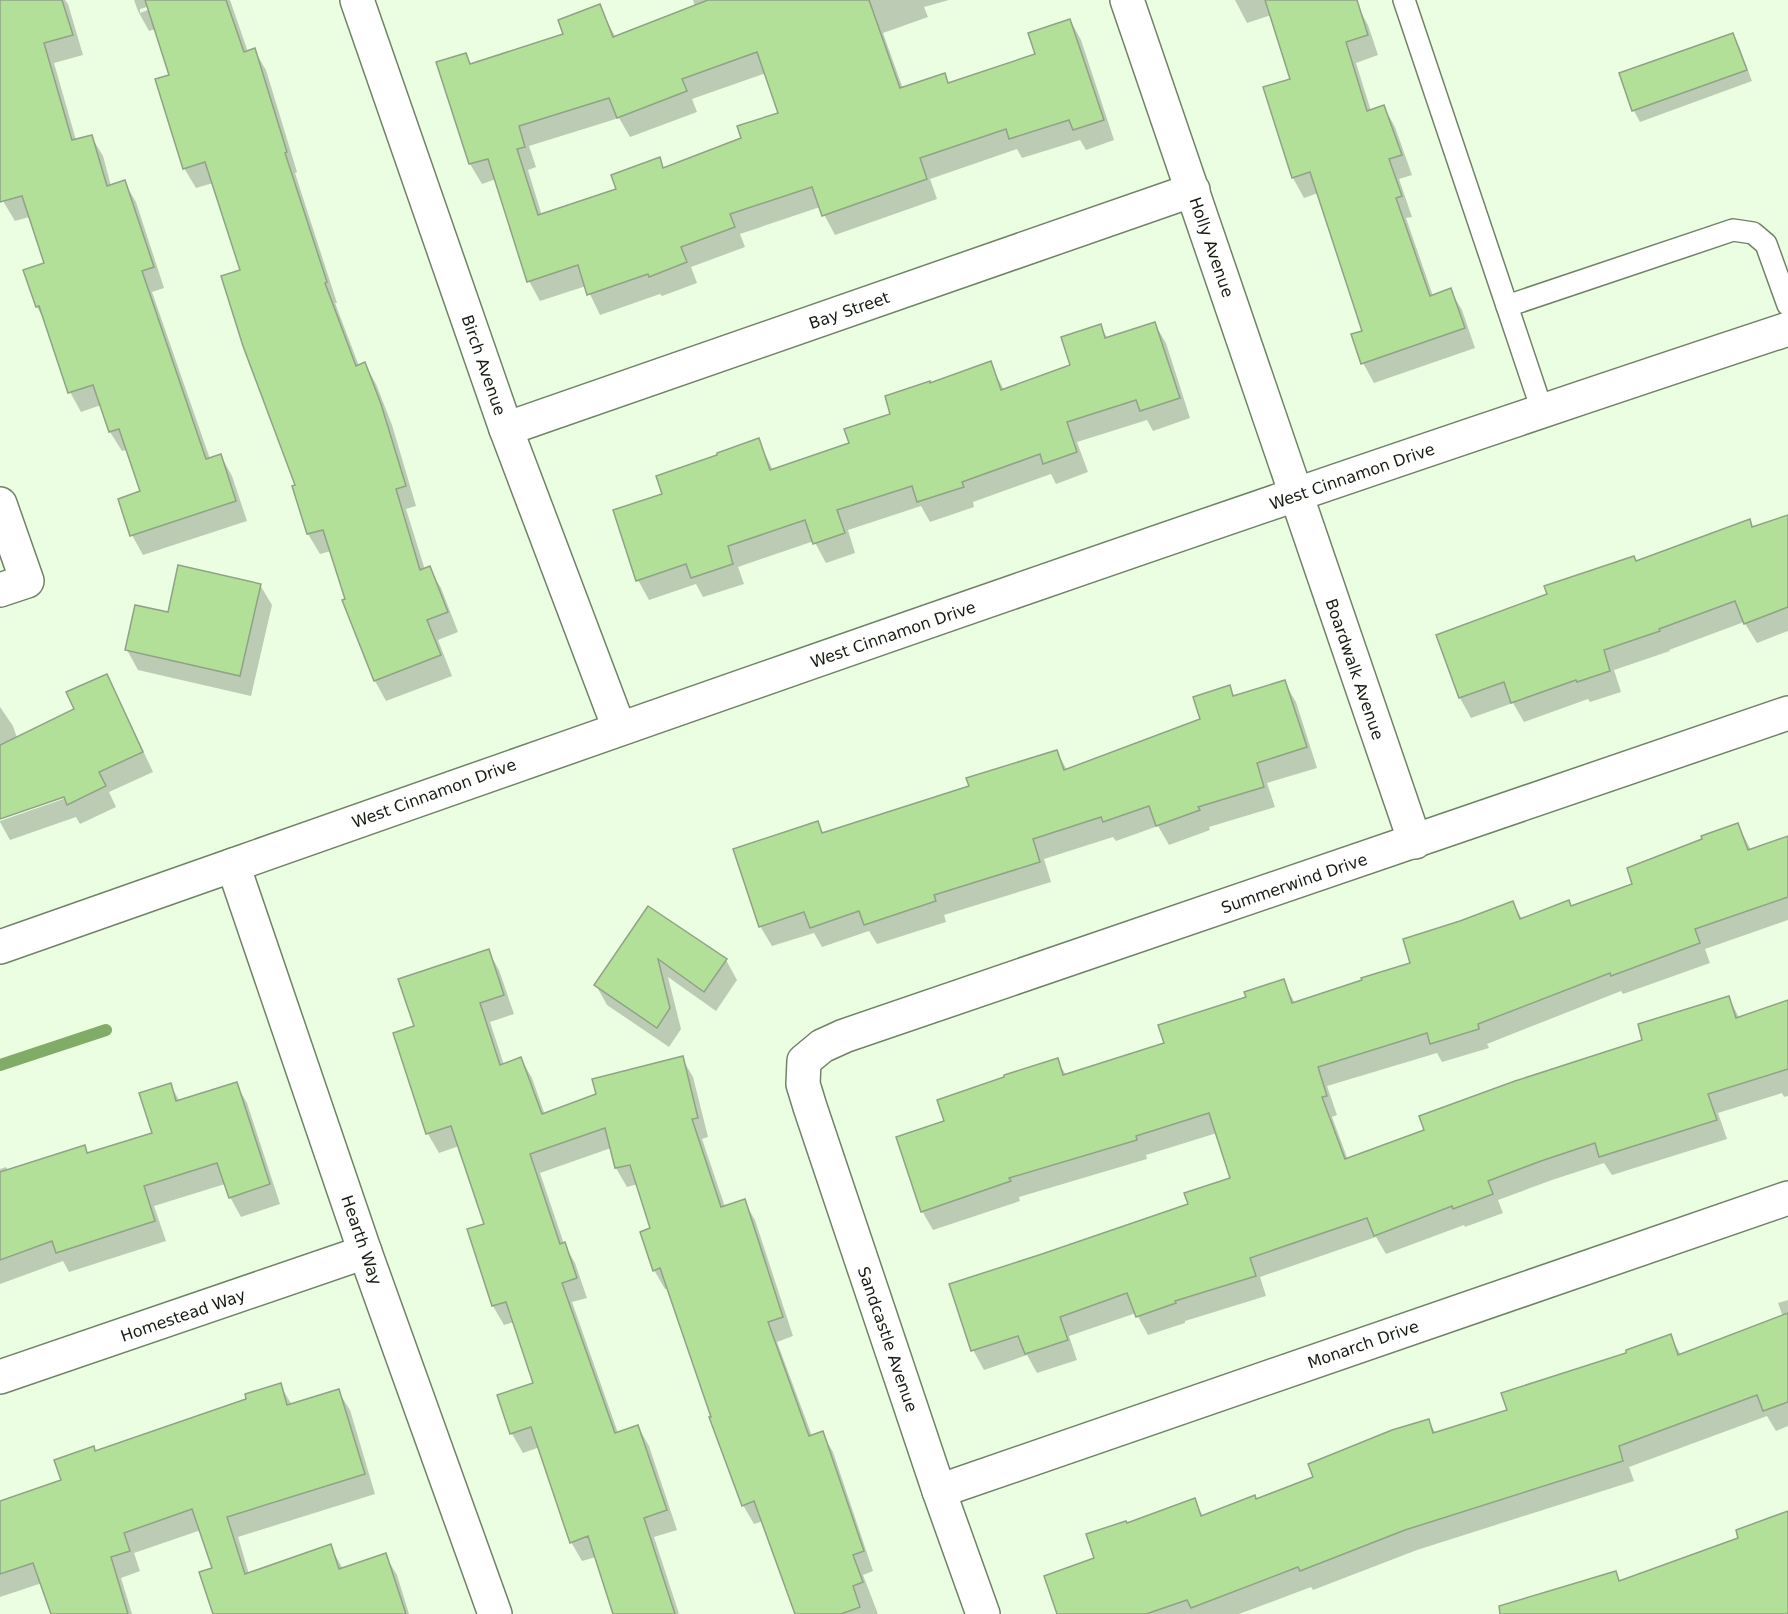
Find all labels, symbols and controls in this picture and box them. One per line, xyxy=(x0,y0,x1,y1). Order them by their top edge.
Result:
street label: Holly Avenue xyxy=(1185,195,1238,300)
street label: Bay Street xyxy=(806,288,892,333)
street label: Birch Avenue xyxy=(457,312,510,418)
street label: West Cinnamon Drive xyxy=(1267,439,1437,514)
street label: Boardwalk Avenue xyxy=(1321,596,1388,742)
street label: West Cinnamon Drive xyxy=(808,597,978,672)
street label: West Cinnamon Drive xyxy=(349,755,519,832)
street label: Summerwind Drive xyxy=(1219,850,1370,917)
street label: Hearth Way xyxy=(337,1193,386,1288)
street label: Sandcastle Avenue xyxy=(854,1264,921,1414)
street label: Homestead Way xyxy=(118,1285,248,1346)
street label: Monarch Drive xyxy=(1305,1317,1421,1372)

